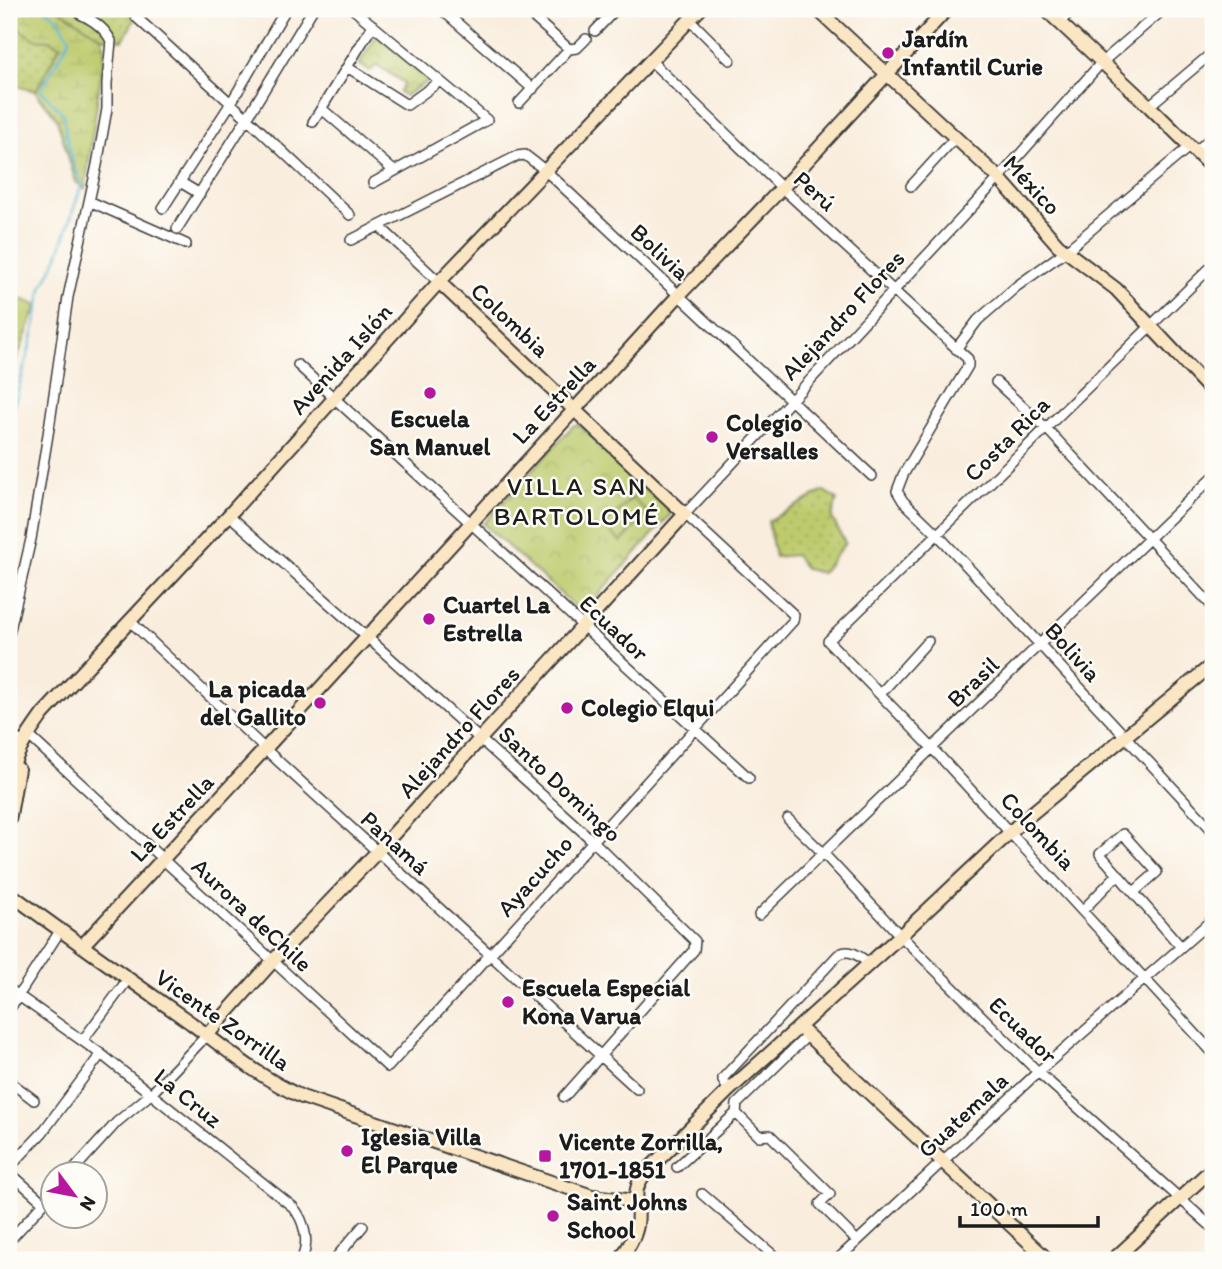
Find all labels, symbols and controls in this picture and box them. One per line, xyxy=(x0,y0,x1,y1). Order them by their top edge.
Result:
place label: Jardín Infantil Curie xyxy=(901,24,1043,81)
marker: Jardín Infantil Curie xyxy=(880,45,896,61)
street label: México xyxy=(997,149,1067,221)
street label: Perú xyxy=(788,164,843,217)
street label: Bolivia xyxy=(625,217,696,287)
street label: Alejandro Flores xyxy=(775,243,910,386)
street label: Colombia xyxy=(465,276,556,364)
street label: Avenida Islón xyxy=(283,297,398,420)
street label: La Estrella xyxy=(506,349,602,450)
marker: Escuela San Manuel xyxy=(422,385,438,401)
street label: Costa Rica xyxy=(958,389,1056,488)
place label: Escuela San Manuel xyxy=(370,404,490,461)
place label: Colegio Versalles xyxy=(726,408,819,465)
marker: Colegio Versalles xyxy=(704,429,720,445)
district label: VILLA SAN BARTOLOMÉ xyxy=(494,470,660,532)
street label: Ecuador xyxy=(574,588,655,667)
place label: Cuartel La Estrella xyxy=(443,590,551,647)
marker: Cuartel La Estrella xyxy=(421,611,437,627)
street label: Bolivia xyxy=(1039,616,1108,688)
street label: Brasil xyxy=(941,650,1005,713)
street label: Alejandro Flores xyxy=(392,660,526,804)
place label: La picada del Gallito xyxy=(200,674,306,731)
place label: Colegio Elqui xyxy=(581,693,714,723)
marker: La picada del Gallito xyxy=(312,695,328,711)
marker: Colegio Elqui xyxy=(559,700,575,716)
street label: Santo Domingo xyxy=(493,719,628,848)
street label: La Estrella xyxy=(124,767,220,868)
street label: Colombia xyxy=(995,785,1082,876)
street label: Panamá xyxy=(355,804,436,881)
street label: Ayacucho xyxy=(491,829,579,922)
street label: Aurora deChile xyxy=(186,851,319,978)
street label: Vicente Zorrilla xyxy=(150,962,297,1077)
place label: Escuela Especial Kona Varua xyxy=(522,973,690,1030)
street label: Ecuador xyxy=(983,990,1064,1070)
marker: Escuela Especial Kona Varua xyxy=(500,994,516,1010)
street label: La Cruz xyxy=(148,1061,228,1134)
street label: Guatemala xyxy=(912,1065,1014,1164)
place label: Iglesia Villa El Parque xyxy=(361,1122,481,1180)
place label: Vicente Zorrilla, 1701-1851 xyxy=(559,1127,723,1184)
marker: Iglesia Villa El Parque xyxy=(339,1143,355,1159)
marker: Vicente Zorrilla, 1701-1851 xyxy=(537,1148,553,1164)
north arrow xyxy=(38,1160,108,1230)
scale bar xyxy=(960,1185,1098,1229)
place label: Saint Johns School xyxy=(567,1187,688,1244)
text: N xyxy=(75,1192,101,1215)
text: 100 m xyxy=(970,1196,1028,1221)
marker: Saint Johns School xyxy=(545,1208,561,1224)

